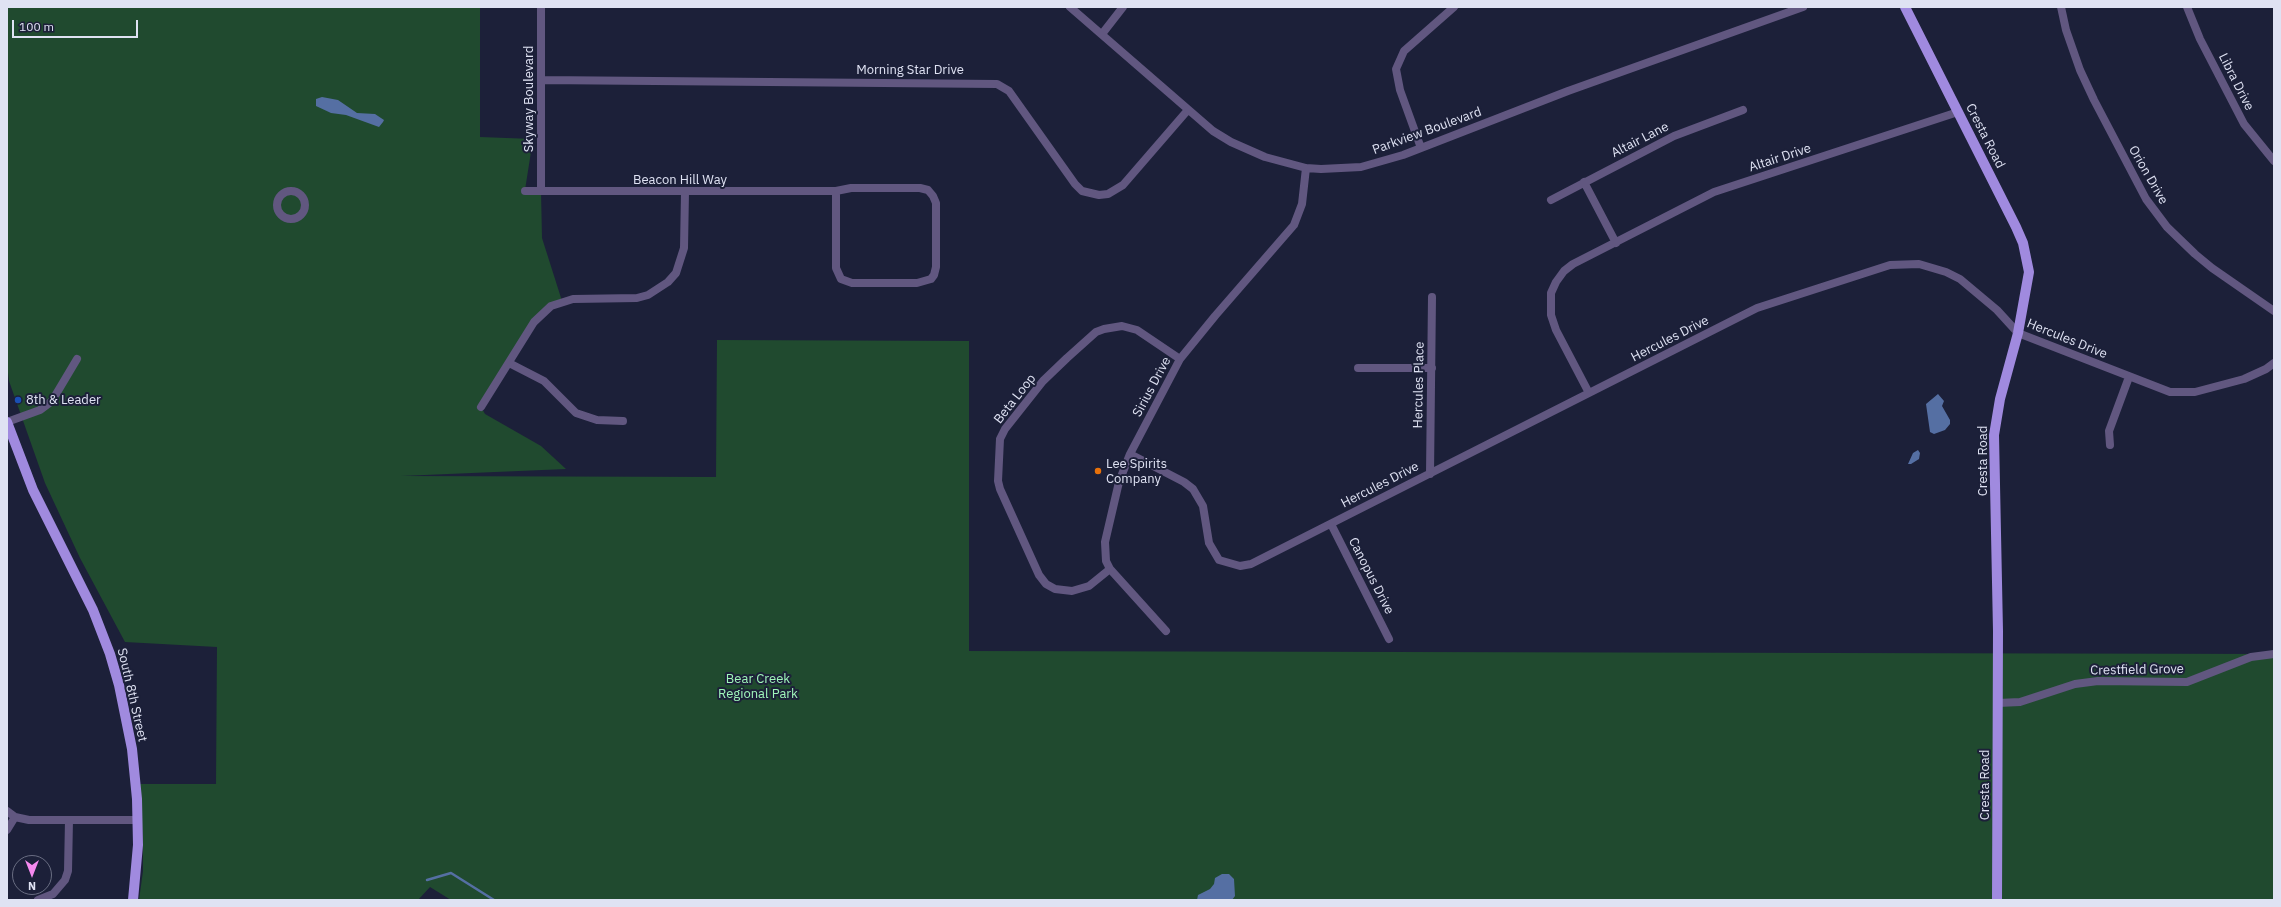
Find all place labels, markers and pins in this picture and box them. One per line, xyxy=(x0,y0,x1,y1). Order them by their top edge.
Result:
place label: 8th & Leader xyxy=(26,392,101,408)
marker: 8th & Leader xyxy=(13,395,23,405)
place label: Lee Spirits Company xyxy=(1106,456,1167,487)
marker: Lee Spirits Company xyxy=(1093,466,1103,476)

